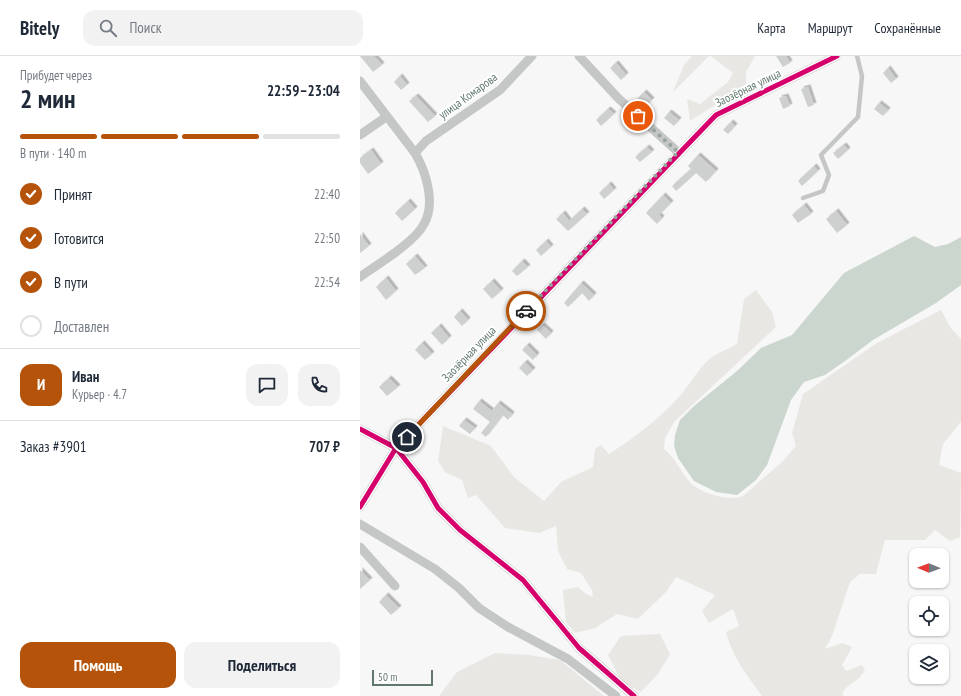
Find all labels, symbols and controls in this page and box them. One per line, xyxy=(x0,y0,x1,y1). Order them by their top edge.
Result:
search box xyxy=(83,10,363,46)
text: Bitely xyxy=(20,16,59,40)
icon: search xyxy=(97,17,119,39)
text: Поиск xyxy=(129,18,162,37)
text: Карта xyxy=(757,19,786,37)
text: Маршрут xyxy=(808,19,852,37)
text: Сохранённые xyxy=(874,19,941,37)
street label: Заозёрная улица xyxy=(712,65,783,110)
text: Прибудет через xyxy=(20,67,92,84)
street label: улица Комарова xyxy=(435,69,500,122)
text: 22:59–23:04 xyxy=(267,81,340,100)
text: 2 мин xyxy=(20,82,75,115)
pin xyxy=(621,99,655,133)
icon: bag xyxy=(627,105,649,127)
text: В пути · 140 m xyxy=(20,145,86,162)
icon: check xyxy=(20,183,42,205)
text: Принят xyxy=(54,185,92,204)
text: 22:40 xyxy=(314,186,340,203)
icon: check xyxy=(20,227,42,249)
text: Готовится xyxy=(54,229,104,248)
text: 22:50 xyxy=(314,230,340,247)
icon: check xyxy=(20,271,42,293)
text: В пути xyxy=(54,273,88,292)
text: 22:54 xyxy=(314,274,340,291)
courier xyxy=(506,291,546,331)
icon: car xyxy=(515,300,537,322)
text: Доставлен xyxy=(54,317,109,336)
street label: Заозёрная улица xyxy=(438,323,499,385)
button: chat xyxy=(246,364,288,406)
button: phone xyxy=(298,364,340,406)
text: Иван xyxy=(72,367,99,386)
text: И xyxy=(37,375,45,394)
text: Курьер · 4.7 xyxy=(72,386,127,403)
pin xyxy=(390,420,424,454)
icon: home xyxy=(396,426,418,448)
text: Заказ #3901 xyxy=(20,437,87,456)
text: 707 ₽ xyxy=(309,437,340,456)
north arrow xyxy=(909,548,949,588)
map controls xyxy=(909,548,949,684)
button: locate xyxy=(909,596,949,636)
button: Помощь xyxy=(20,642,176,688)
button: Поделиться xyxy=(184,642,340,688)
button: layers xyxy=(909,644,949,684)
scale bar xyxy=(372,668,433,687)
text: 50 m xyxy=(378,670,397,684)

